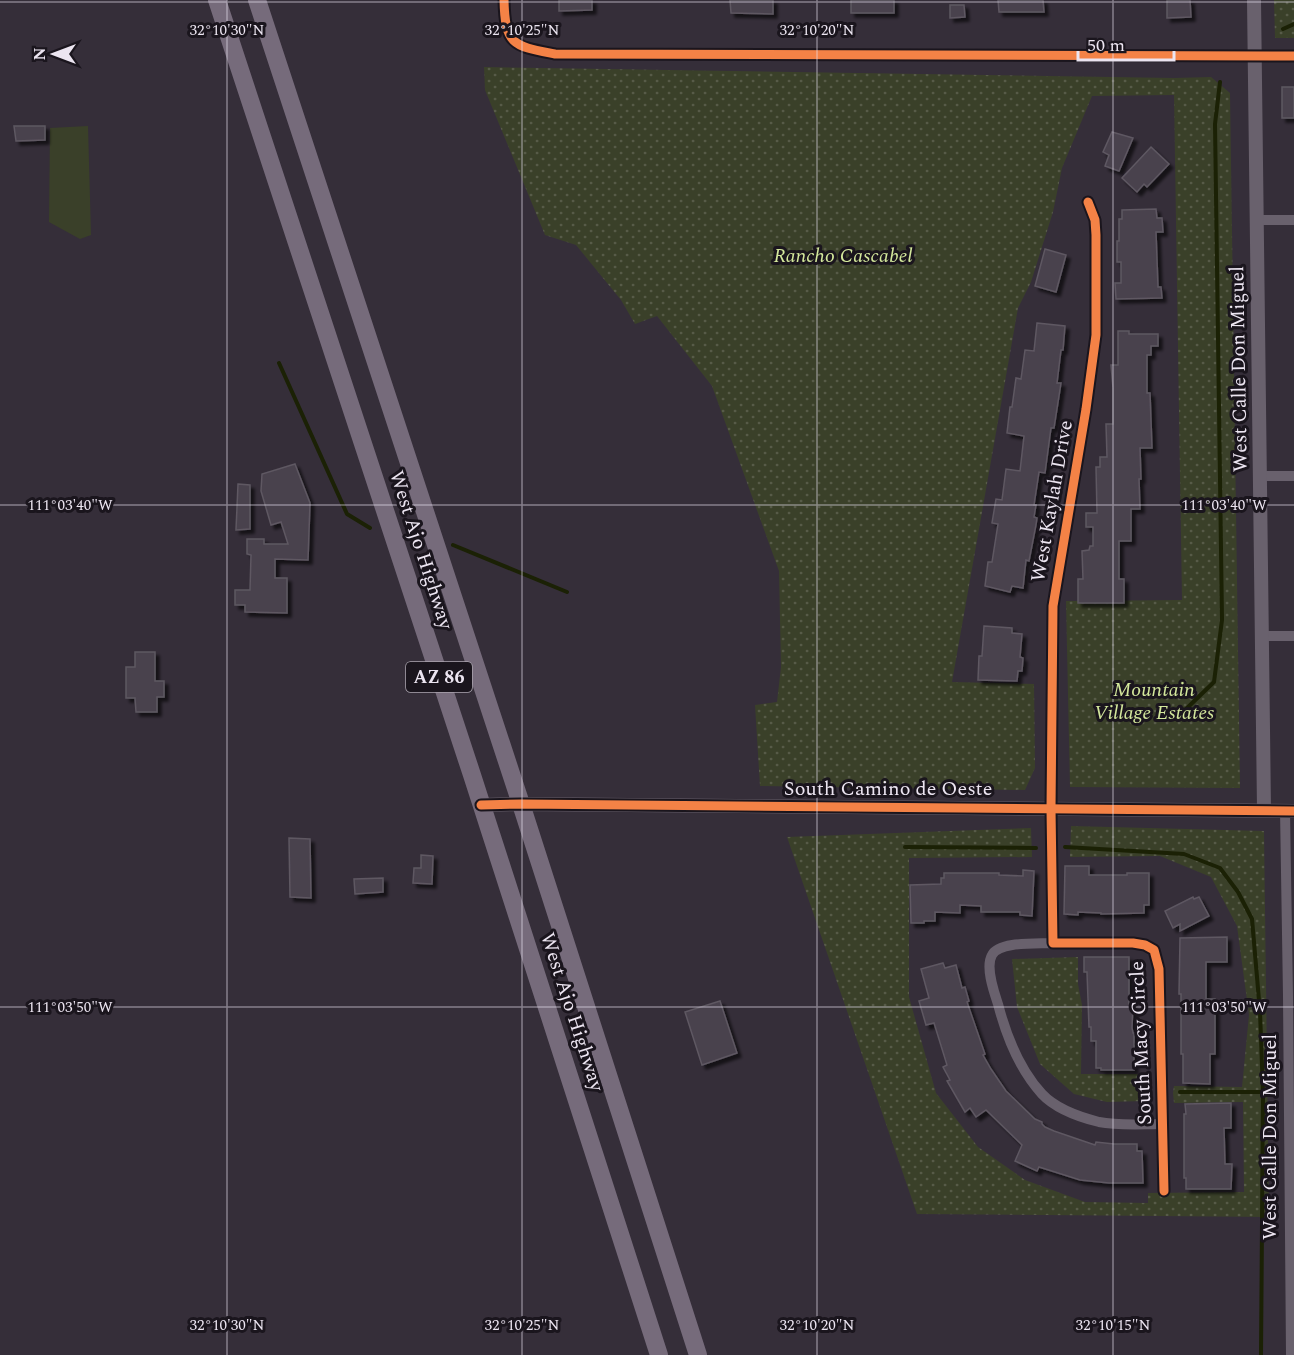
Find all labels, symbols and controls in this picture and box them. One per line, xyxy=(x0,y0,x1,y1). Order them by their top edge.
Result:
text: 32°10'30"N xyxy=(190,19,265,42)
text: 32°10'25"N xyxy=(485,19,560,42)
text: 32°10'20"N xyxy=(780,19,855,42)
north arrow xyxy=(24,24,84,84)
scale bar xyxy=(1078,24,1174,62)
text: 50 m xyxy=(1087,32,1125,59)
text: N xyxy=(28,47,52,61)
park label: Rancho Cascabel xyxy=(773,241,913,271)
street label: West Calle Don Miguel xyxy=(1222,266,1256,472)
street label: West Kaylah Drive xyxy=(1023,418,1081,584)
street label: West Ajo Highway xyxy=(381,467,461,634)
text: 111°03'40"W xyxy=(27,494,113,517)
text: 111°03'40"W xyxy=(1181,494,1267,517)
road number: AZ 86 xyxy=(406,662,472,692)
park label: Mountain Village Estates xyxy=(1094,675,1214,728)
street label: South Camino de Oeste xyxy=(784,774,992,804)
street label: West Ajo Highway xyxy=(532,929,612,1096)
street label: South Macy Circle xyxy=(1122,960,1160,1126)
text: 111°03'50"W xyxy=(27,996,113,1019)
text: 111°03'50"W xyxy=(1181,996,1267,1019)
street label: West Calle Don Miguel xyxy=(1255,1034,1285,1240)
text: 32°10'30"N xyxy=(190,1314,265,1337)
text: 32°10'25"N xyxy=(485,1314,560,1337)
text: 32°10'20"N xyxy=(780,1314,855,1337)
text: 32°10'15"N xyxy=(1076,1314,1151,1337)

